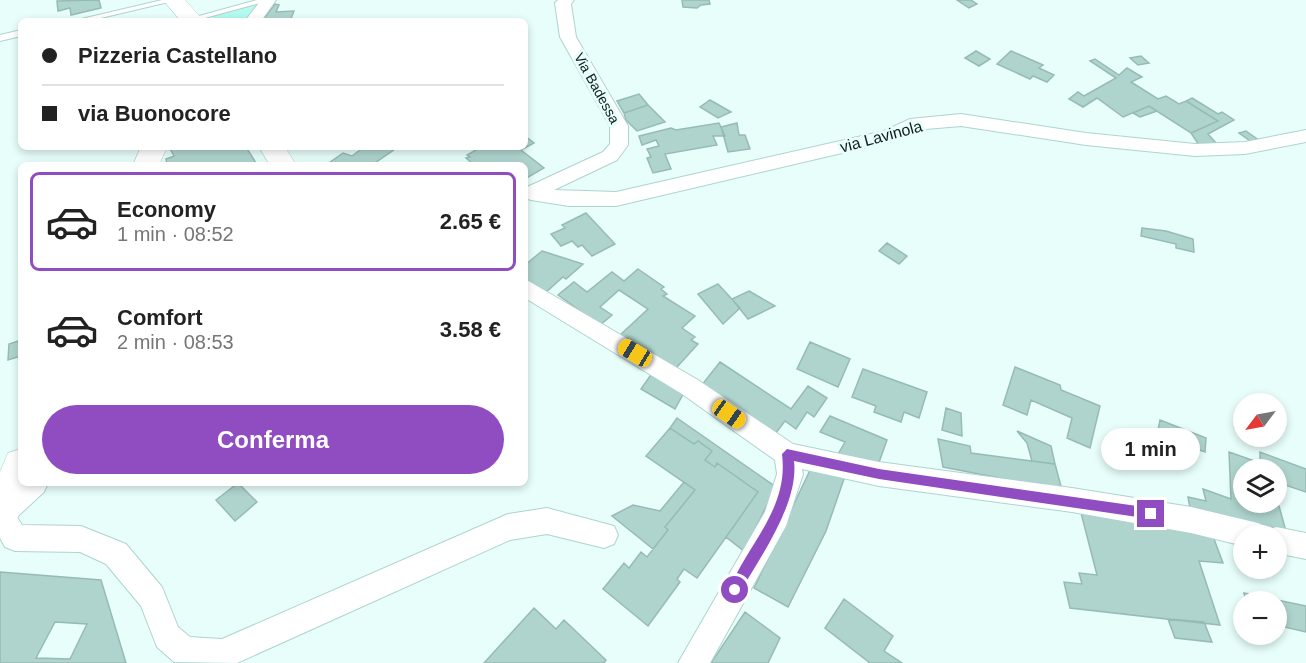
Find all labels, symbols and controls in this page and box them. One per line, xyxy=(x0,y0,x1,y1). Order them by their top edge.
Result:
text: Pizzeria Castellano xyxy=(78,43,277,68)
street label: Via Badessa xyxy=(571,50,623,126)
text: via Buonocore xyxy=(78,101,231,126)
street label: via Lavinola xyxy=(838,117,924,156)
icon: car xyxy=(45,195,99,249)
text: Economy xyxy=(117,197,216,222)
text: 2.65 € xyxy=(440,209,501,234)
text: 1 min · 08:52 xyxy=(117,223,234,245)
icon: car xyxy=(45,303,99,357)
text: Comfort xyxy=(117,305,203,330)
text: 3.58 € xyxy=(440,317,501,342)
text: 2 min · 08:53 xyxy=(117,331,234,353)
car xyxy=(615,336,655,370)
north arrow xyxy=(1233,393,1287,447)
map controls xyxy=(1233,393,1287,645)
car xyxy=(709,396,749,432)
button: Conferma xyxy=(42,405,504,474)
callout: 1 min xyxy=(1102,427,1200,469)
text: 1 min xyxy=(1124,438,1177,460)
button: layers xyxy=(1233,459,1287,513)
route end xyxy=(1137,500,1164,527)
button: + xyxy=(1233,525,1287,579)
route start xyxy=(721,576,748,603)
button: − xyxy=(1233,591,1287,645)

